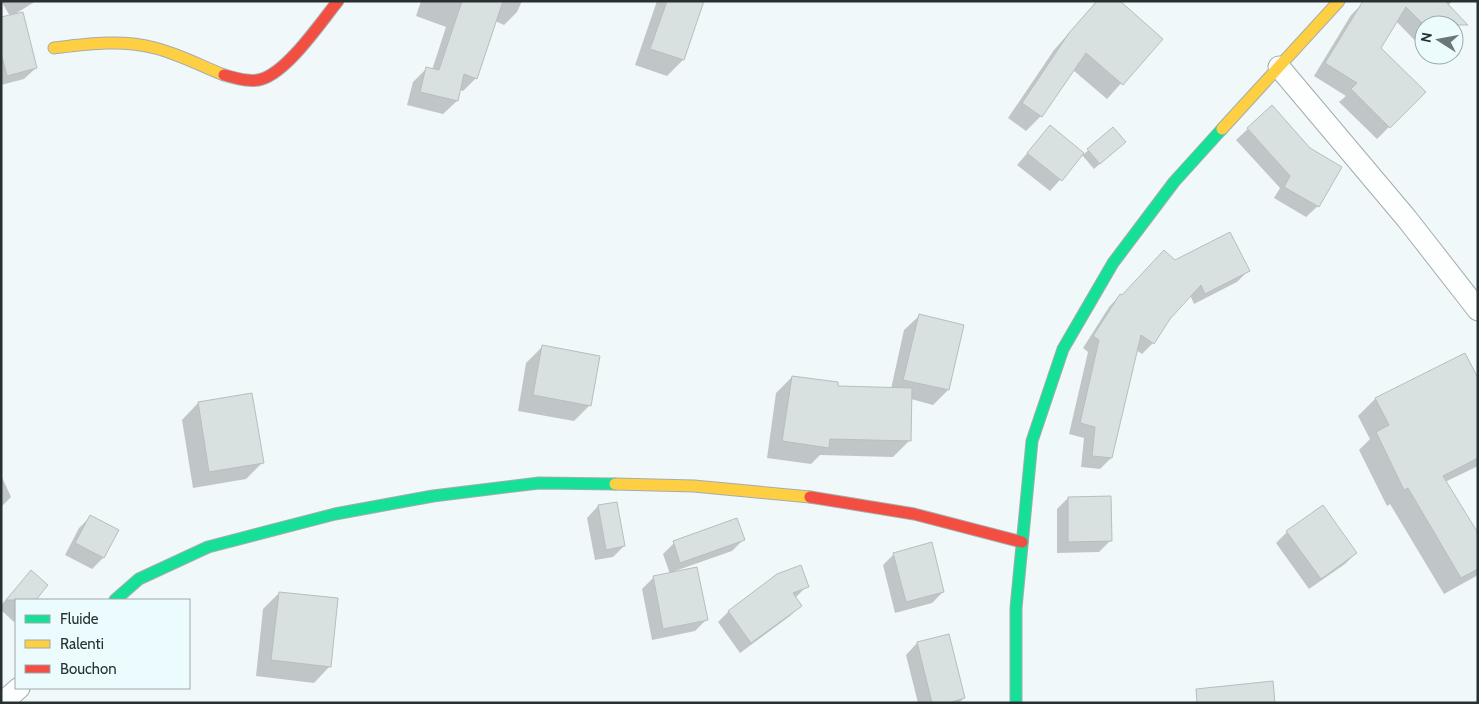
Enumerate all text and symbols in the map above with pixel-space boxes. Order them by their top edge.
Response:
north arrow [1414,15,1464,65]
text: N [1416,31,1436,44]
legend [15,599,190,689]
text: Fluide [60,610,99,628]
text: Ralenti [60,635,104,653]
text: Bouchon [60,660,117,678]

